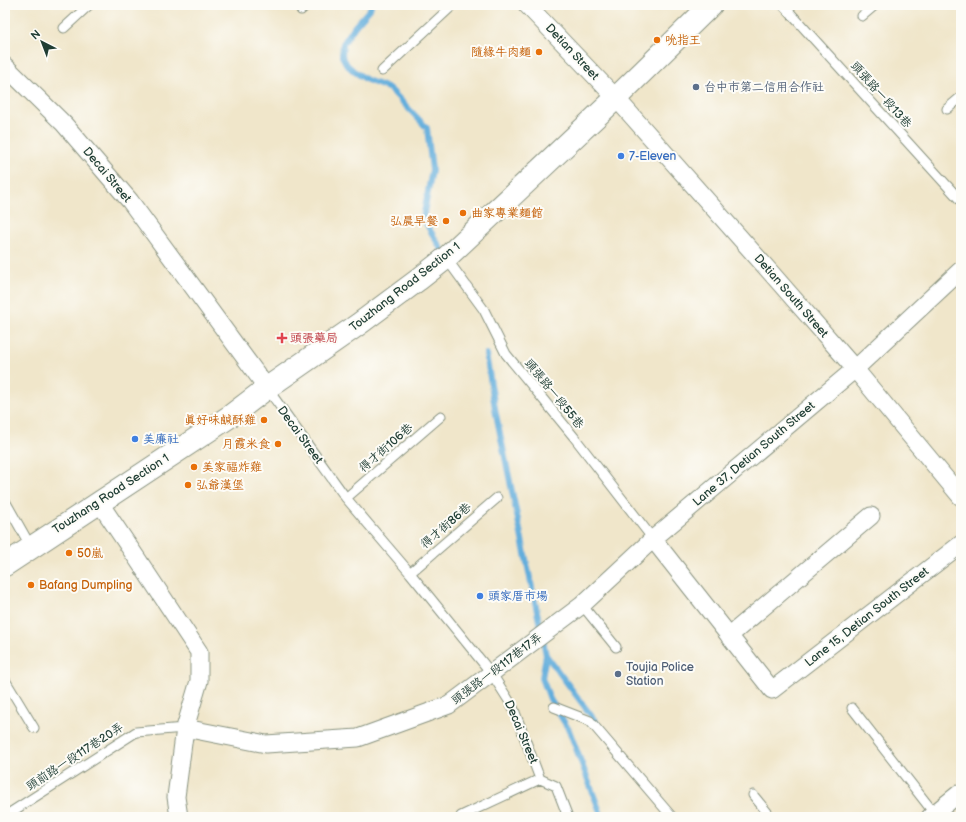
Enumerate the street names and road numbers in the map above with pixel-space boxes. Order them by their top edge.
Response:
street label: Detian Street [542,21,602,84]
street label: 頭張路一段13巷 [847,59,915,131]
street label: Decai Street [80,144,135,206]
street label: Touzhang Road Section 1 [347,239,463,335]
street label: Detian South Street [751,251,832,341]
street label: 頭張路一段55巷 [521,356,587,432]
street label: Lane 37, Detian South Street [690,398,818,510]
street label: Decai Street [274,403,326,467]
street label: 得才街106巷 [356,420,416,476]
street label: Touzhang Road Section 1 [50,451,172,537]
street label: 得才街86巷 [418,500,474,552]
street label: Lane 15, Detian South Street [802,564,932,670]
street label: 頭張路一段117巷17弄 [449,630,545,708]
street label: Decai Street [501,698,541,766]
street label: 頭前路一段117巷20弄 [23,720,127,794]

